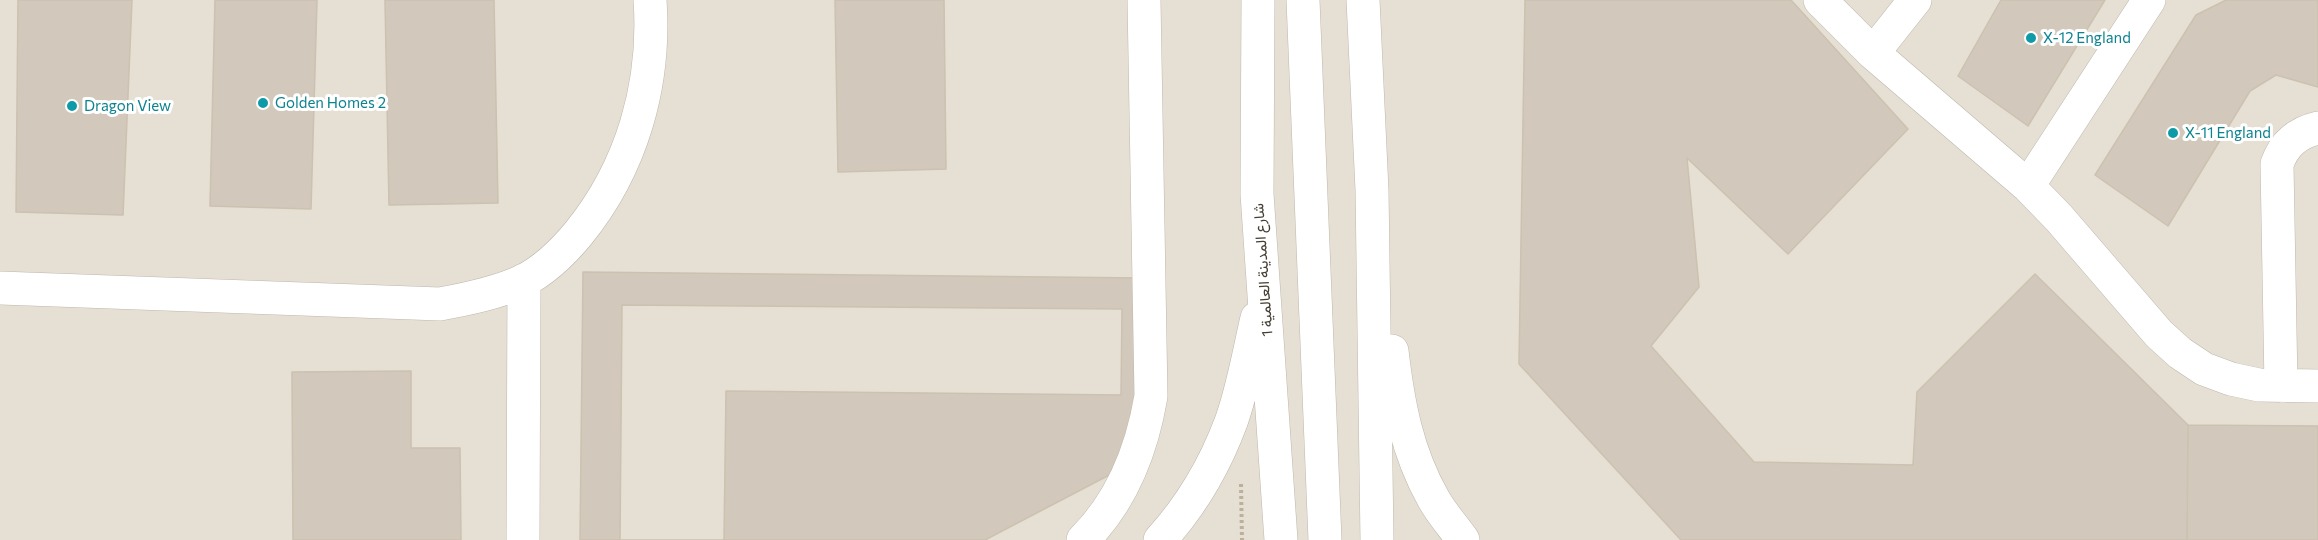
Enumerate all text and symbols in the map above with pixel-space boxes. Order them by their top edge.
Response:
place label: X-12 England [2043,29,2131,47]
marker: X-12 England [2024,31,2038,45]
place label: Golden Homes 2 [275,94,386,112]
marker: Golden Homes 2 [256,96,270,110]
place label: Dragon View [84,97,171,115]
marker: Dragon View [65,99,79,113]
place label: X-11 England [2185,124,2271,142]
marker: X-11 England [2166,126,2180,140]
street label: شارع المدينة العالمية 1 [1249,203,1277,337]

